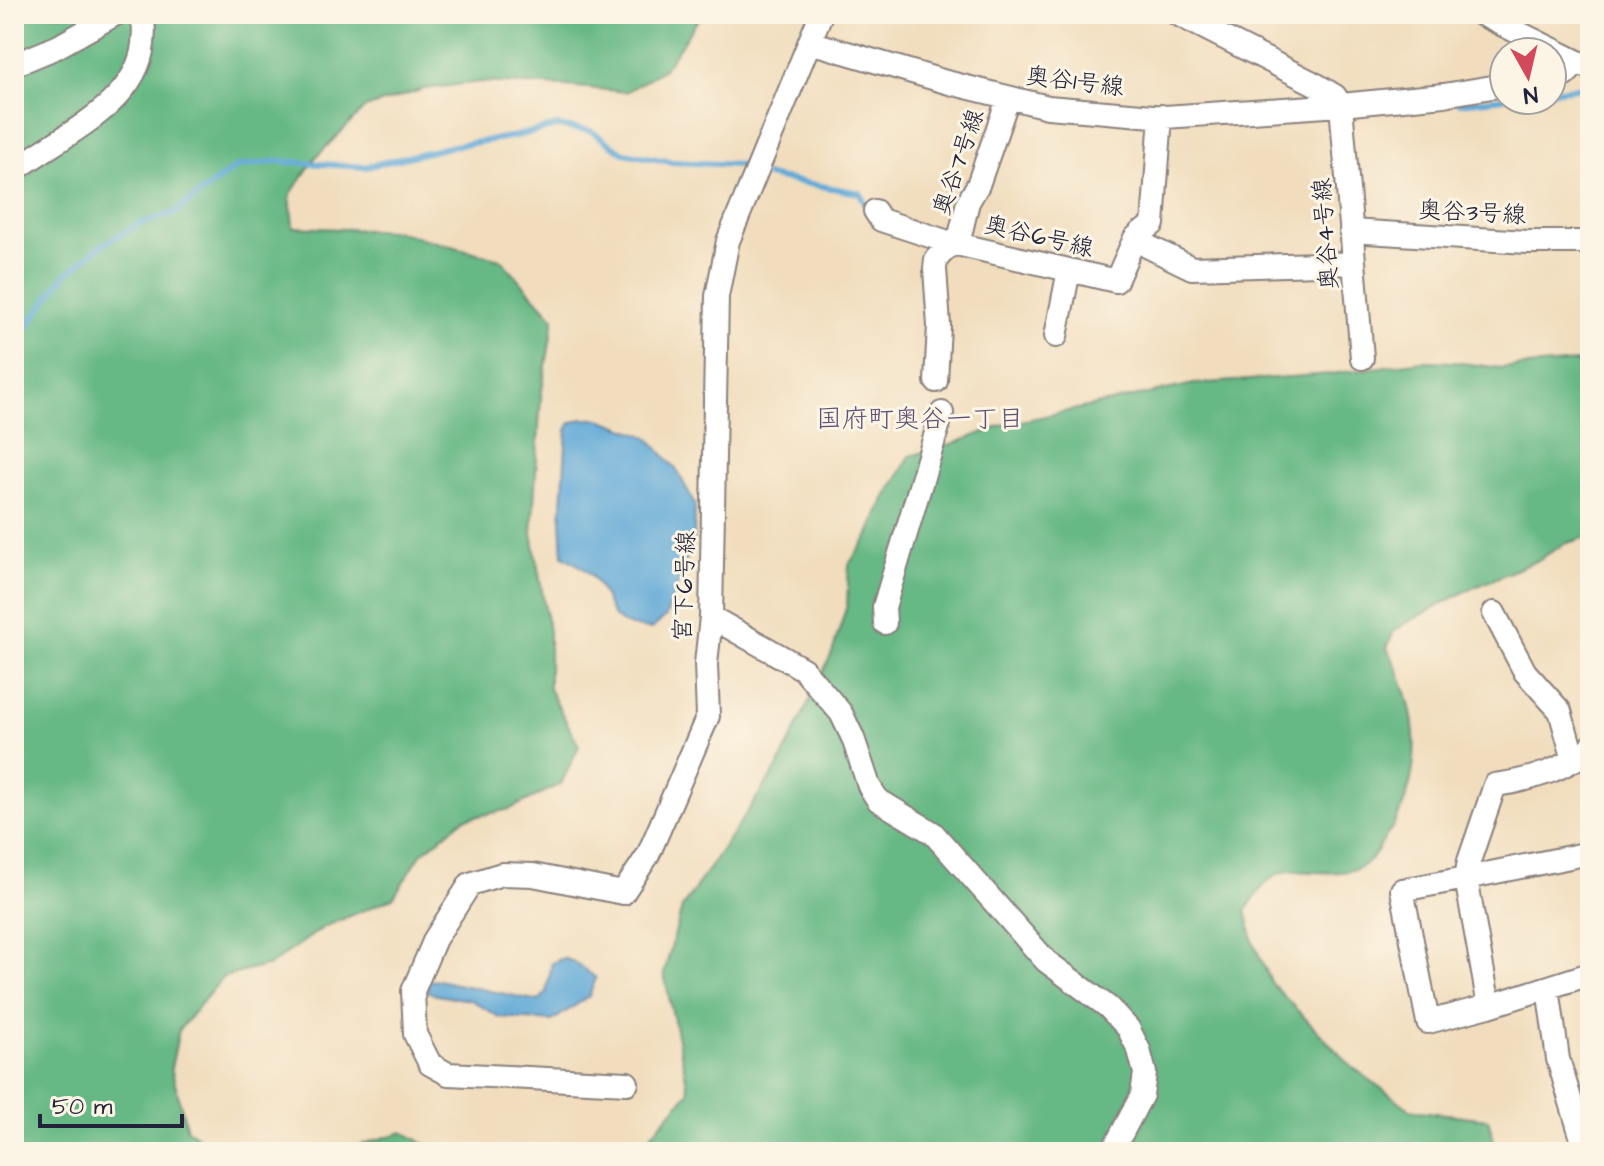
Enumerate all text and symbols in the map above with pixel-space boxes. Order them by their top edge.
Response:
north arrow [1488,36,1568,116]
street label: 奥谷1号線 [1024,59,1126,105]
text: N [1521,78,1540,111]
street label: 奥谷7号線 [925,104,993,220]
street label: 奥谷4号線 [1305,177,1347,291]
street label: 奥谷3号線 [1417,193,1527,233]
street label: 奥谷6号線 [981,208,1097,266]
district label: 国府町奥谷一丁目 [816,401,1024,437]
street label: 宮下6号線 [666,530,704,642]
scale bar [40,1078,182,1128]
text: 50 m [52,1090,113,1124]

